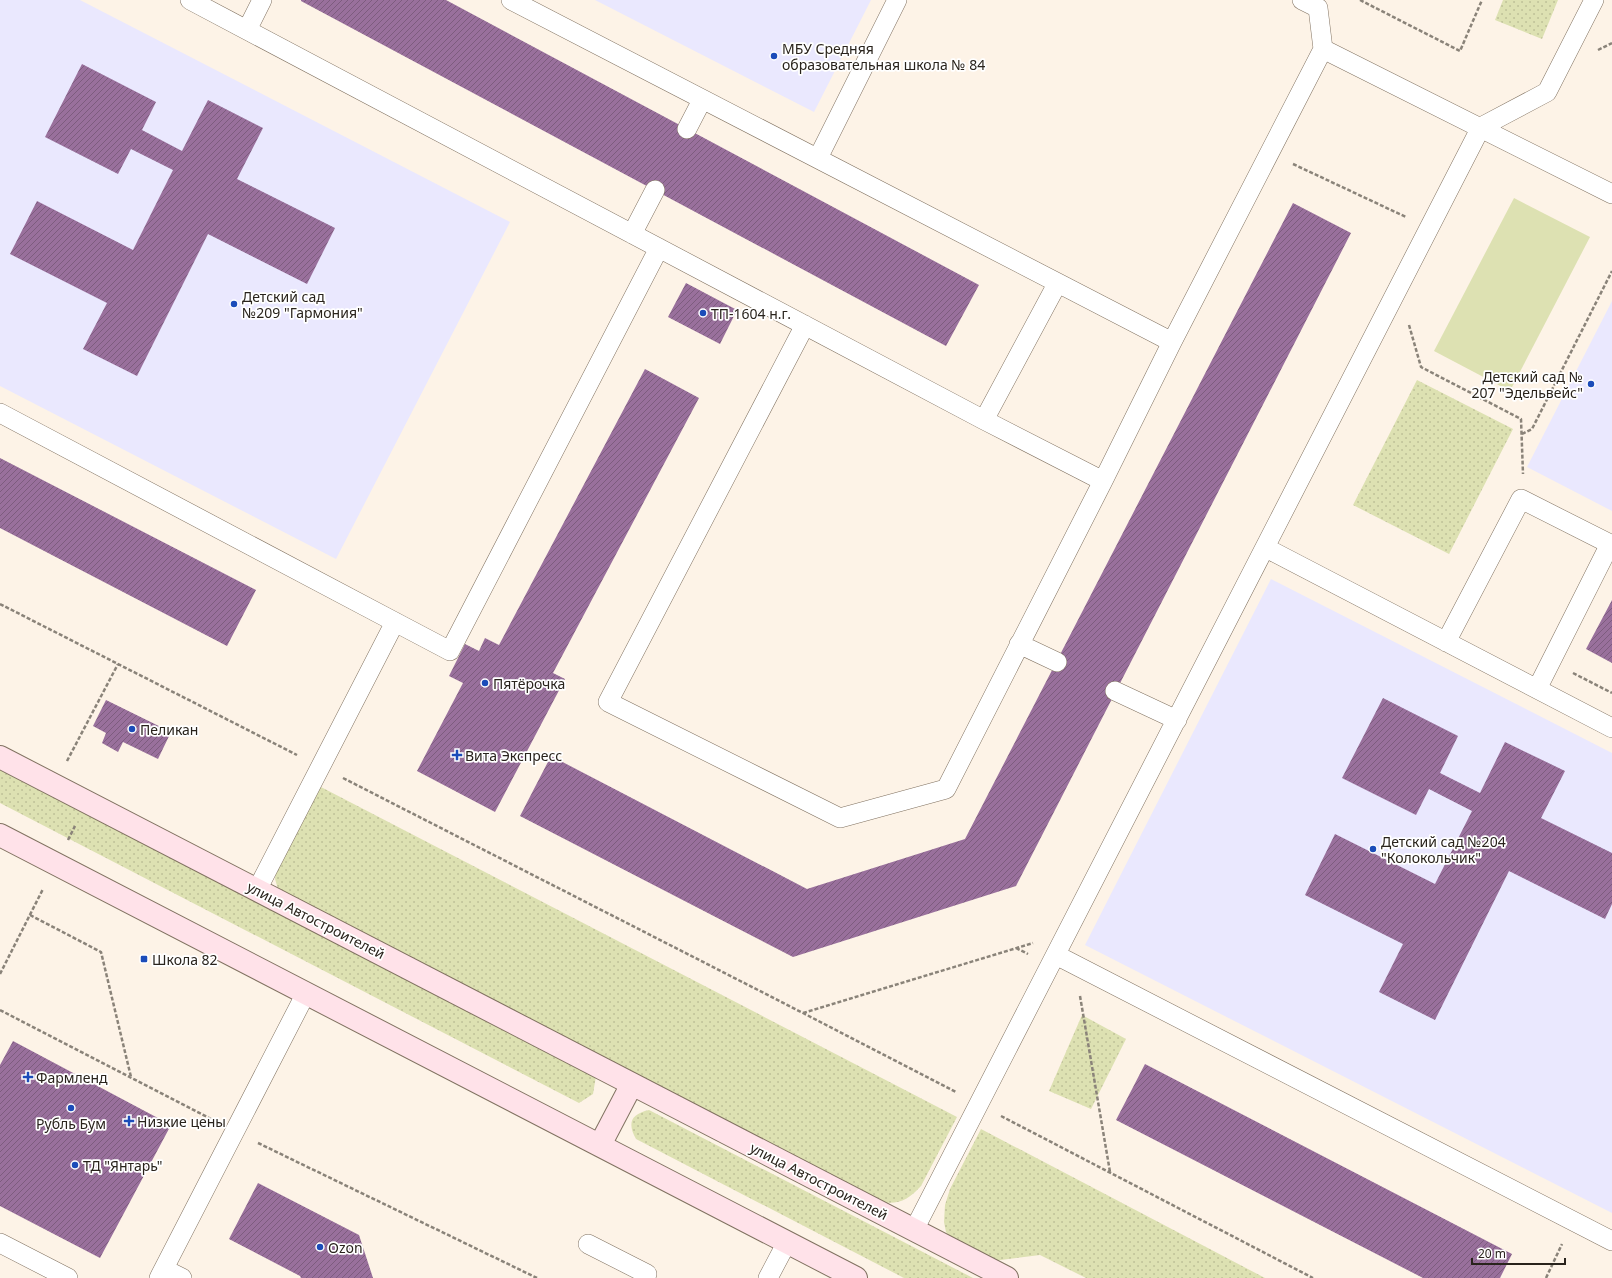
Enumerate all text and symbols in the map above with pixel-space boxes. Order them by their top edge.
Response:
place label: МБУ Средняя образовательная школа № 84 [782,39,985,74]
marker: МБУ Средняя образовательная школа № 84 [769,51,779,61]
place label: Детский сад №209 "Гармония" [242,287,363,322]
marker: Детский сад №209 "Гармония" [229,299,239,309]
place label: ТП-1604 н.г. [711,304,791,323]
marker: ТП-1604 н.г. [698,308,708,318]
place label: Детский сад № 207 "Эдельвейс" [1471,367,1583,402]
marker: Детский сад № 207 "Эдельвейс" [1586,379,1596,389]
place label: Пятёрочка [493,674,565,693]
marker: Пятёрочка [480,678,490,688]
place label: Пеликан [140,720,198,739]
marker: Пеликан [127,724,137,734]
place label: Вита Экспресс [465,746,562,765]
marker: Вита Экспресс [452,750,462,760]
place label: Детский сад №204 "Колокольчик" [1381,832,1506,867]
marker: Детский сад №204 "Колокольчик" [1368,844,1378,854]
street label: улица Автостроителей [244,877,388,963]
place label: Школа 82 [152,950,218,969]
marker: Школа 82 [139,954,149,964]
place label: Фармленд [36,1068,108,1087]
marker: Фармленд [23,1072,33,1082]
marker: Рубль Бум [66,1103,76,1113]
place label: Низкие цены [137,1112,226,1131]
place label: Рубль Бум [36,1114,106,1133]
marker: Низкие цены [124,1116,134,1126]
street label: улица Автостроителей [747,1138,891,1224]
place label: ТД "Янтарь" [83,1156,163,1175]
marker: ТД "Янтарь" [70,1160,80,1170]
place label: Ozon [328,1238,363,1257]
scale bar [1472,1240,1565,1266]
marker: Ozon [315,1242,325,1252]
text: 20 m [1478,1245,1506,1262]

